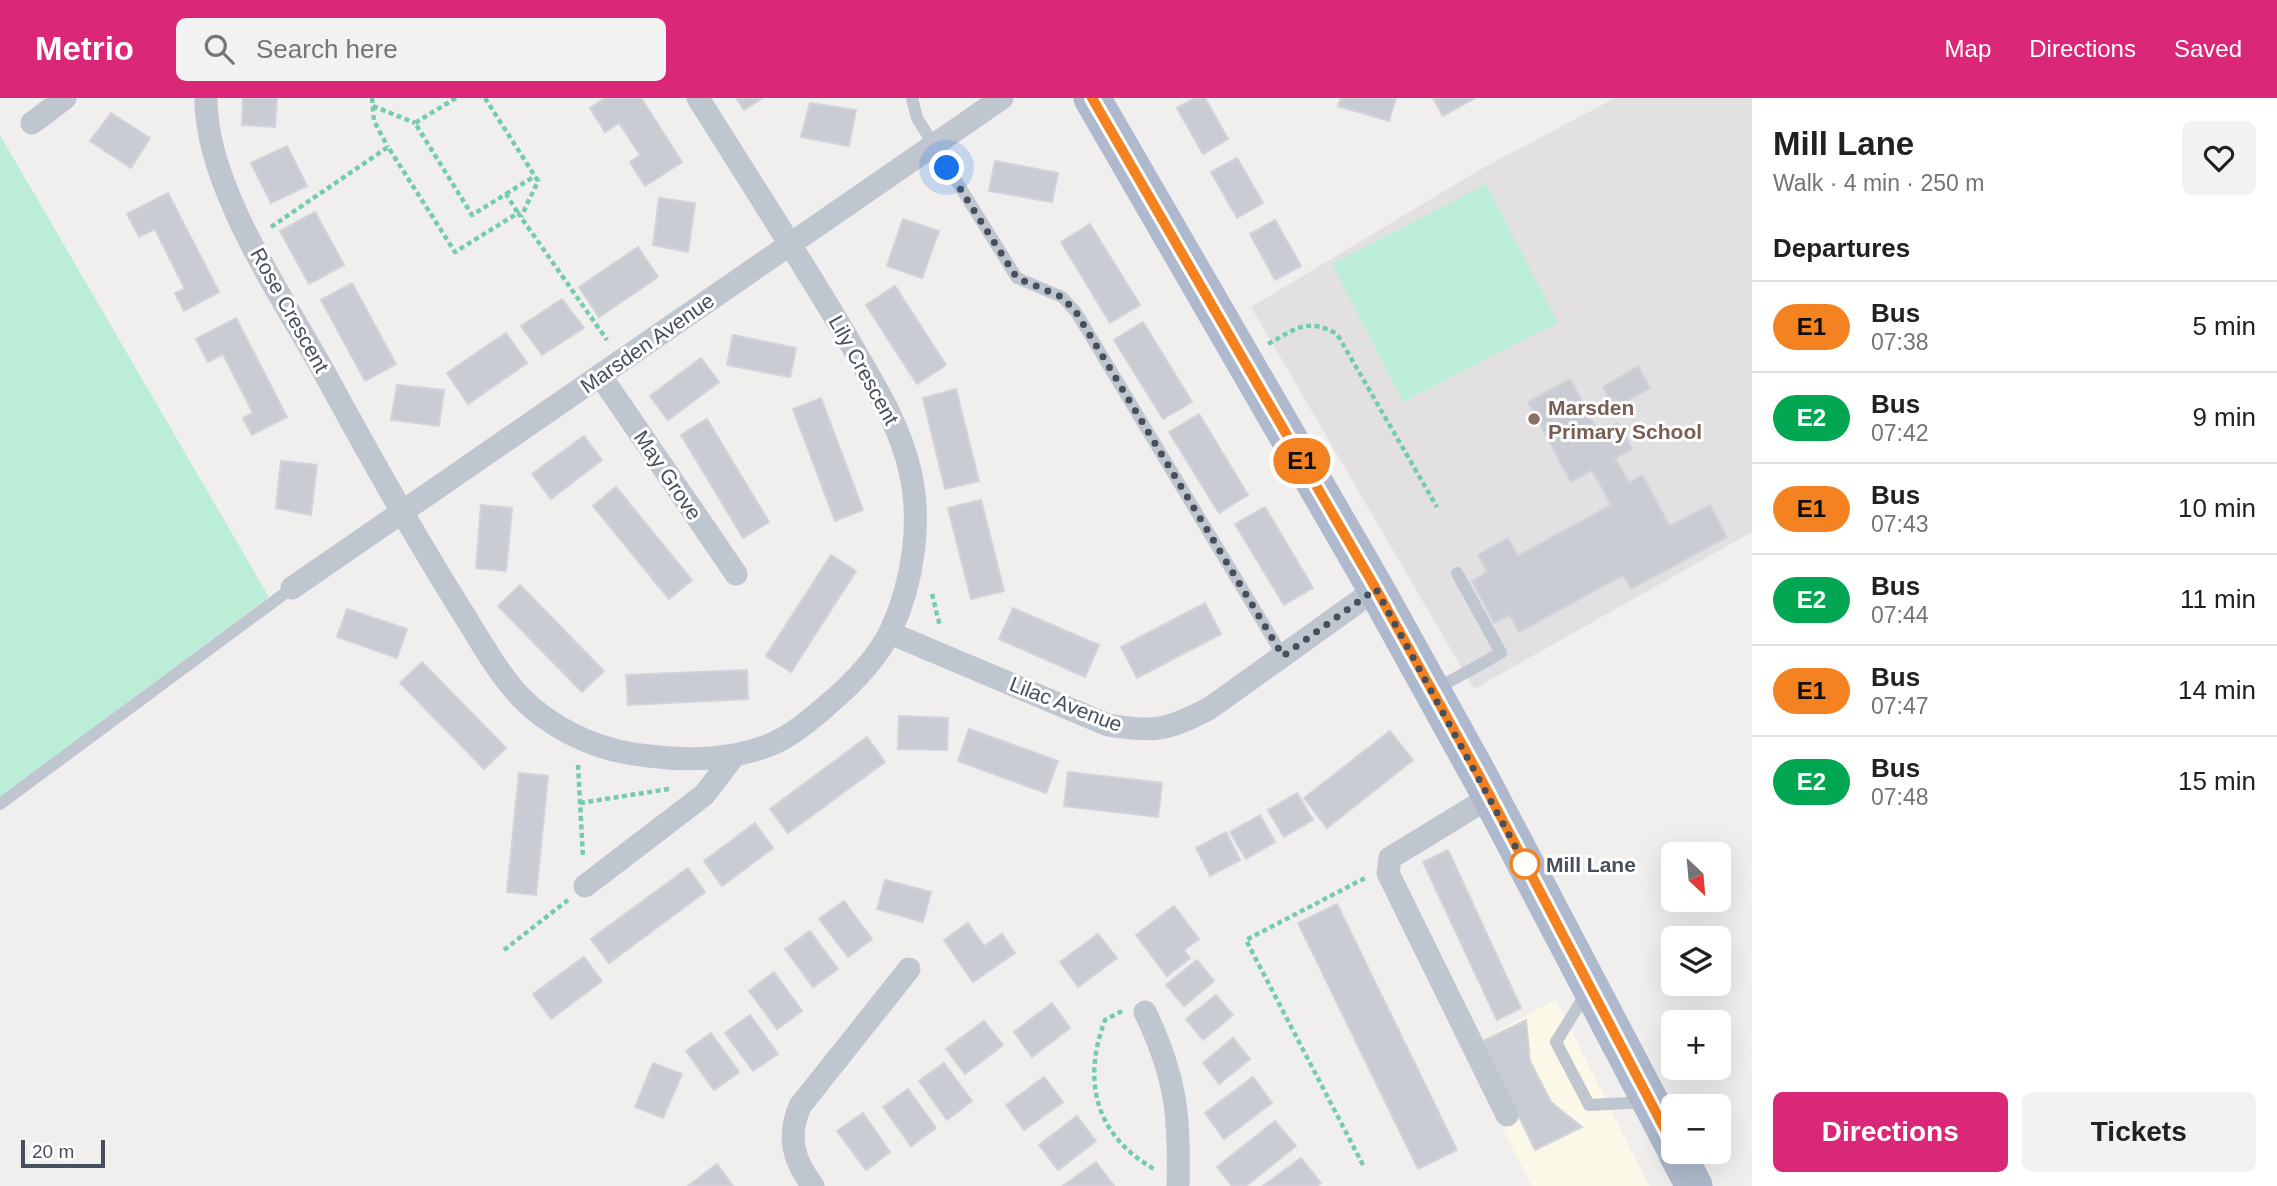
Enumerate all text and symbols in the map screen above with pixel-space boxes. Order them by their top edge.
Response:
search box [176,18,666,81]
text: Metrio [35,30,134,67]
icon: search [200,30,238,68]
text: Search here [256,34,398,64]
text: Map [1945,35,1991,62]
text: Directions [2029,35,2136,62]
text: Saved [2174,35,2242,62]
button: heart [2182,121,2256,195]
text: Mill Lane [1773,125,1914,162]
your location [929,150,964,185]
text: Walk · 4 min · 250 m [1773,170,1984,196]
text: Departures [1773,233,1910,263]
street label: Rose Crescent [246,244,334,376]
street label: Marsden Avenue [576,288,718,398]
text: Bus [1871,298,1920,328]
street label: Lily Crescent [825,311,904,429]
text: 5 min [2192,311,2256,341]
text: E1 [1797,313,1826,340]
text: 07:38 [1871,329,1929,355]
text: Bus [1871,389,1920,419]
place label: Marsden Primary School [1548,396,1702,443]
text: 9 min [2192,402,2256,432]
text: E2 [1797,404,1826,431]
marker: Marsden Primary School [1526,411,1542,427]
text: 07:42 [1871,420,1929,446]
street label: May Grove [630,426,706,524]
line badge: E1 [1270,438,1334,484]
text: E1 [1287,447,1317,474]
text: Bus [1871,480,1920,510]
text: 10 min [2178,493,2256,523]
text: E1 [1797,495,1826,522]
text: 07:43 [1871,511,1929,537]
text: Bus [1871,571,1920,601]
text: 11 min [2180,584,2256,614]
text: E2 [1797,586,1826,613]
text: 07:44 [1871,602,1929,628]
text: Bus [1871,662,1920,692]
street label: Lilac Avenue [1006,672,1126,736]
text: 14 min [2178,675,2256,705]
text: E1 [1797,677,1826,704]
text: 07:47 [1871,693,1929,719]
text: Bus [1871,753,1920,783]
text: 15 min [2178,766,2256,796]
text: E2 [1797,768,1826,795]
text: 07:48 [1871,784,1929,810]
north arrow [1661,842,1731,912]
map controls [1661,842,1731,1164]
marker: Mill Lane [1510,849,1540,879]
place label: Mill Lane [1546,853,1636,876]
button: layers [1661,926,1731,996]
button: + [1661,1010,1731,1080]
button: Directions [1773,1092,2008,1172]
button: Tickets [2022,1092,2256,1172]
button: − [1661,1094,1731,1164]
scale bar [21,1137,105,1169]
text: 20 m [32,1141,74,1162]

